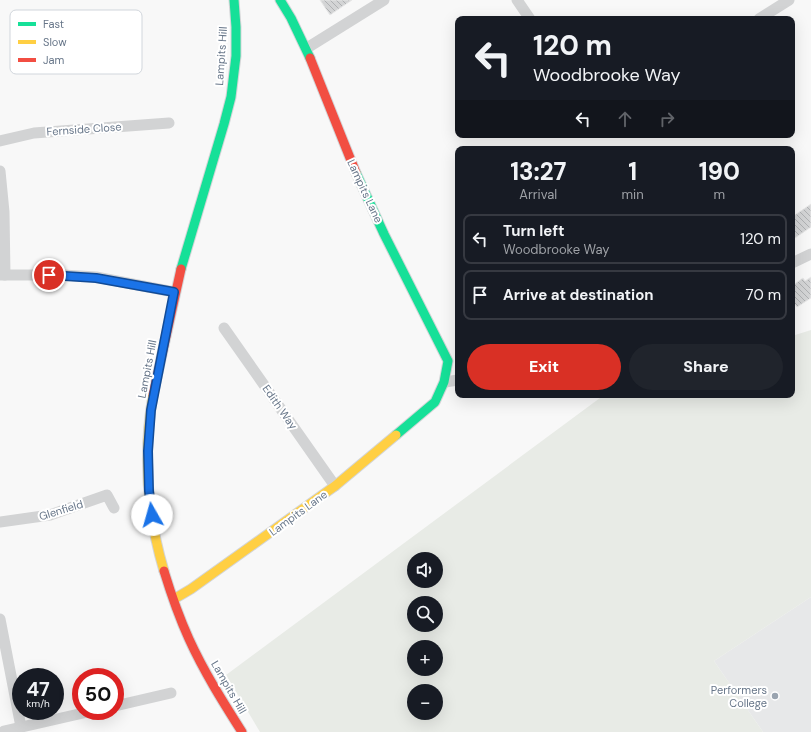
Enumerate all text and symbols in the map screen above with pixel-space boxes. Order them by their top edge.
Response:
legend [10,10,142,74]
text: Fast [43,17,64,31]
street label: Lampits Hill [212,26,230,86]
text: 120 m [533,27,612,64]
icon: left [467,32,519,84]
text: Slow [43,35,67,49]
text: Jam [43,53,64,67]
text: Woodbrooke Way [533,63,681,87]
icon: left [572,108,594,130]
icon: ahead [614,108,636,130]
icon: right [656,108,678,130]
street label: Fernside Close [46,119,122,139]
text: 13:27 [510,156,566,187]
text: 1 [628,156,637,187]
text: 190 [699,156,740,187]
street label: Lampits Lane [344,157,386,225]
text: Arrival [519,186,557,203]
text: min [622,186,644,203]
text: m [714,186,725,203]
text: Turn left [503,221,564,241]
icon: left [469,228,491,250]
text: 120 m [740,229,781,249]
text: Woodbrooke Way [503,241,610,258]
pin [32,258,66,292]
icon: arrive [38,264,60,286]
icon: arrive [469,284,491,306]
text: Arrive at destination [503,285,654,305]
text: 70 m [746,285,781,305]
street label: Lampits Hill [135,339,159,399]
button: Exit [467,344,621,390]
button: Share [629,344,783,390]
street label: Edith Way [260,382,300,432]
street label: Lampits Lane [266,487,330,539]
position arrow [131,494,173,536]
street label: Glenfield [37,497,85,523]
map controls [407,552,443,720]
button: sound [407,552,443,588]
button: search [407,596,443,632]
button: + [407,640,443,676]
street label: Lampits Hill [208,658,250,716]
speed limit sign: 50 [72,668,124,720]
text: 47 [26,676,50,702]
place label: Performers College [711,683,767,710]
button: − [407,684,443,720]
marker: Performers College [770,691,780,701]
text: km/h [26,697,50,710]

